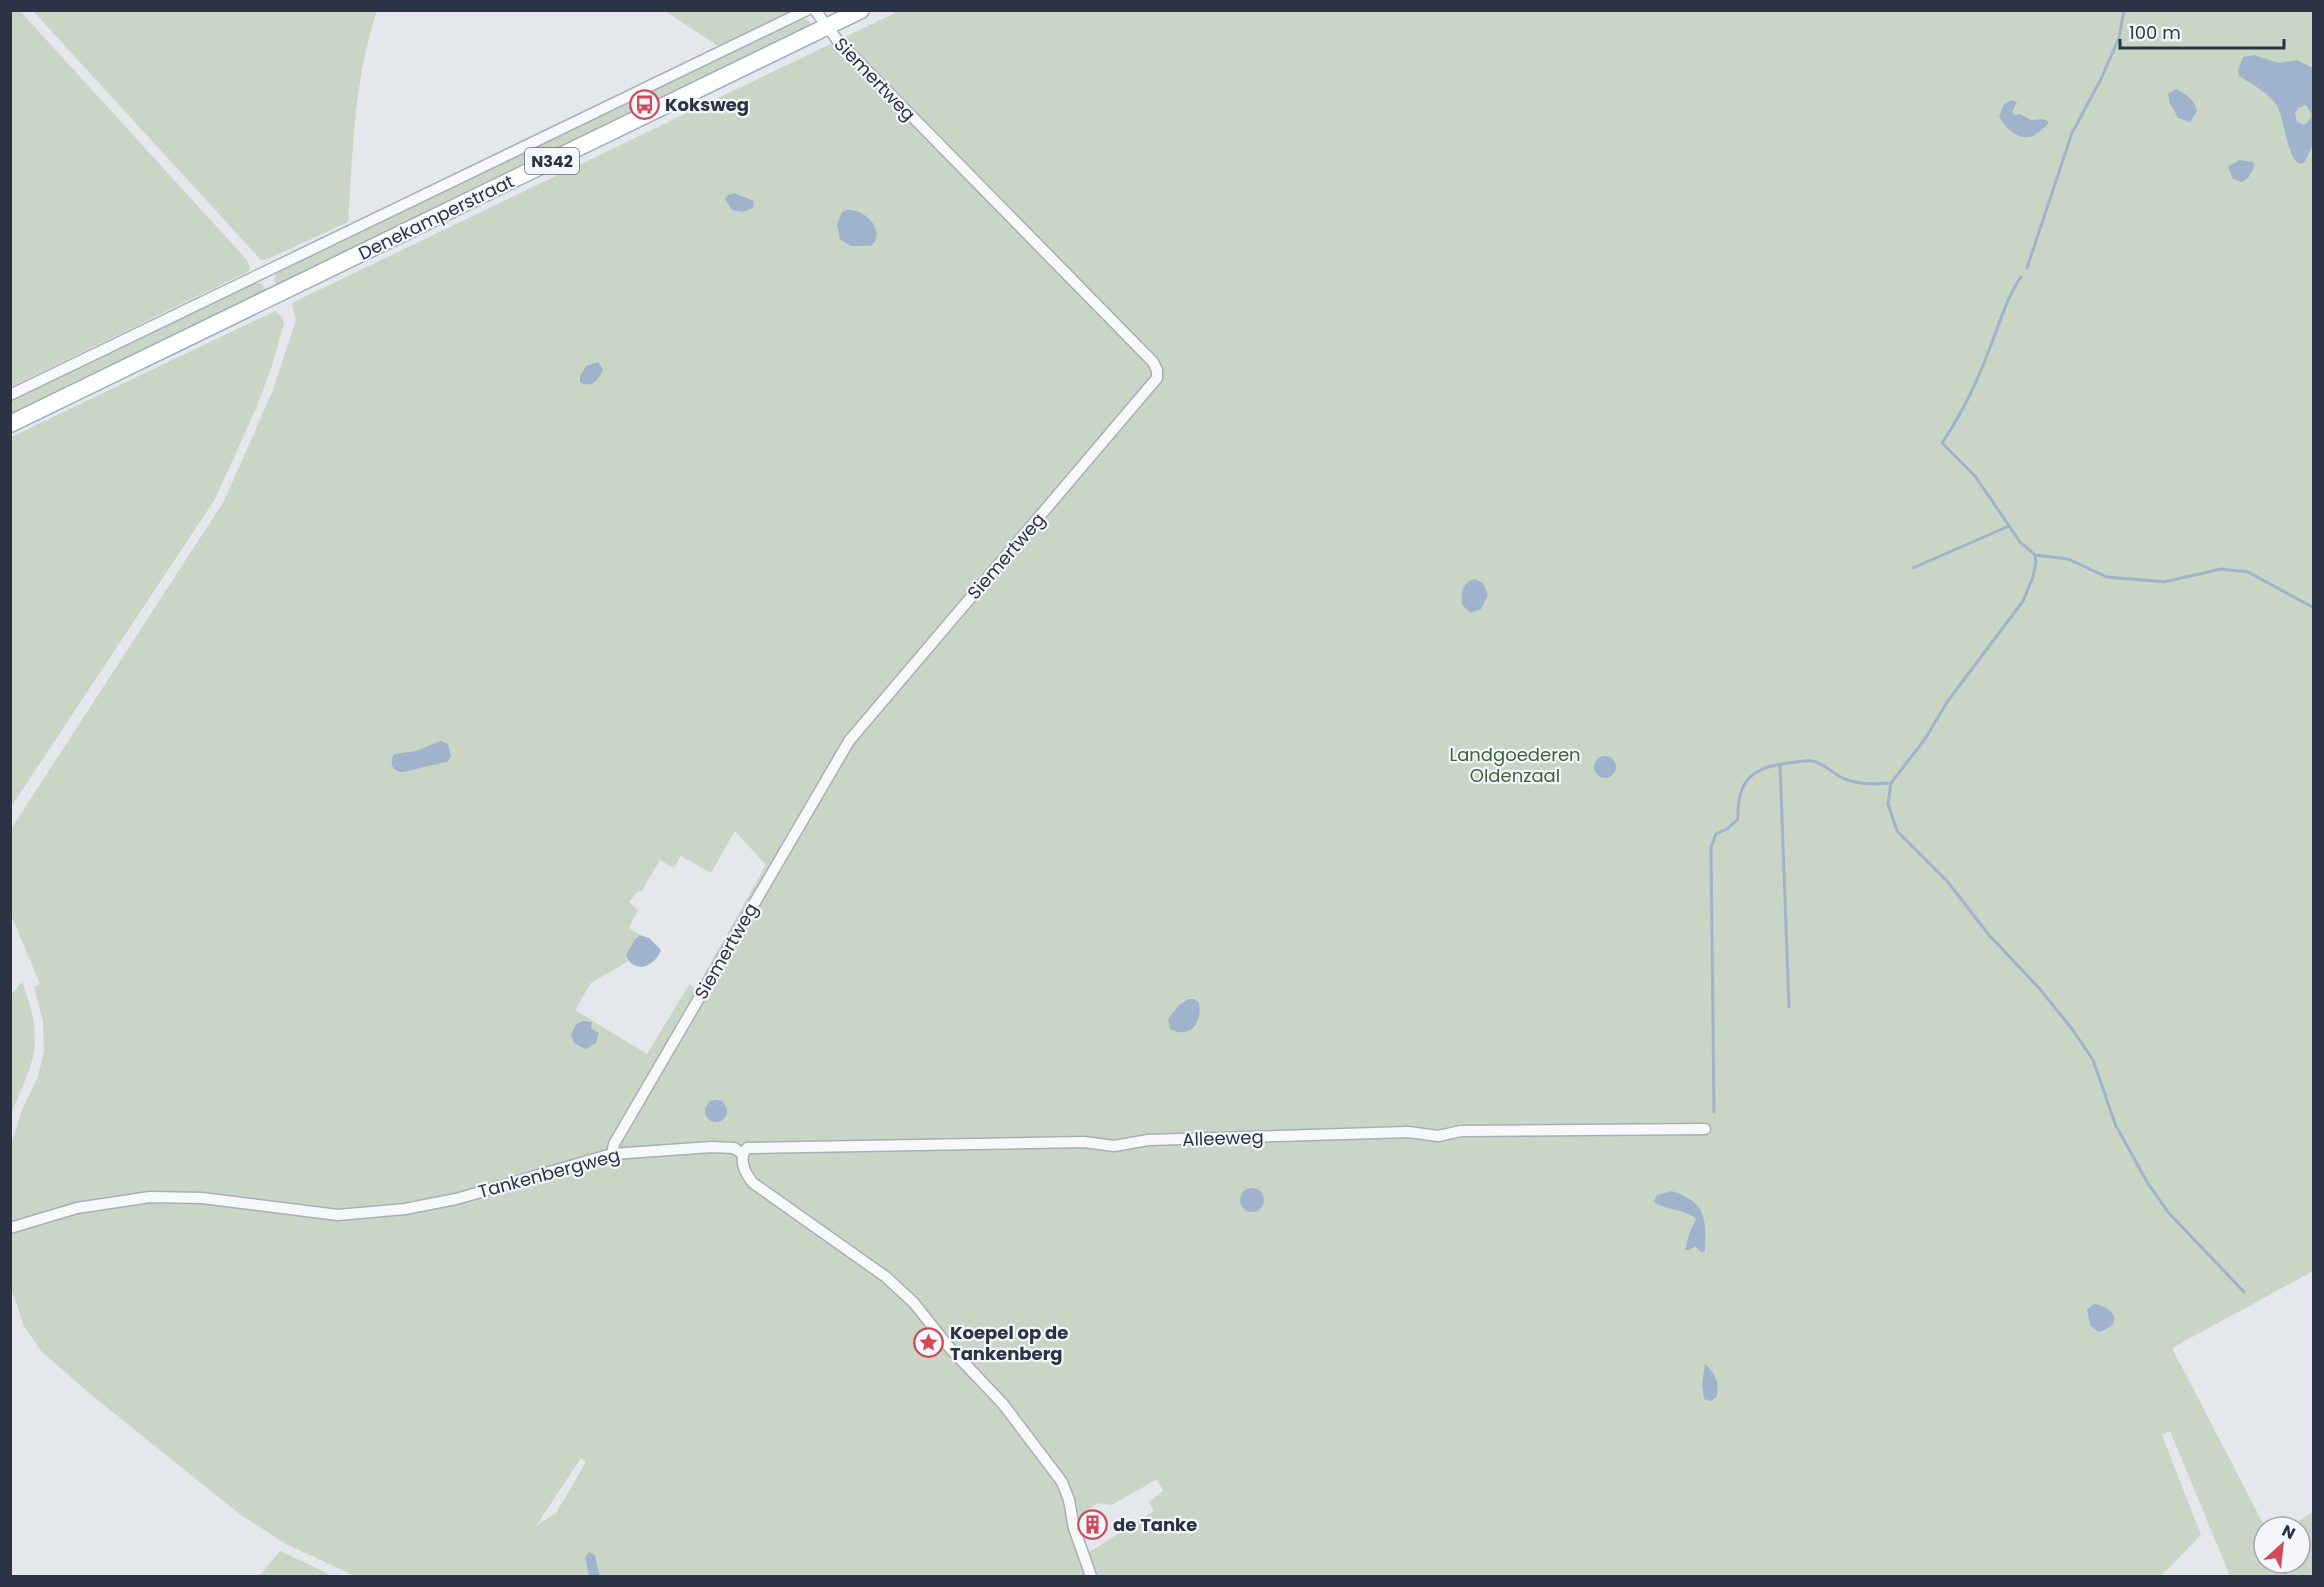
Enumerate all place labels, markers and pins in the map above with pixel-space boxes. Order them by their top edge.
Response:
bus stop icon: Koksweg [628,88,660,120]
place label: Koksweg [665,92,749,117]
place label: Koepel op de Tankenberg [950,1320,1068,1366]
place icon: Koepel op de Tankenberg [913,1326,945,1358]
building icon: de Tanke [1076,1508,1108,1540]
place label: de Tanke [1113,1512,1197,1537]

